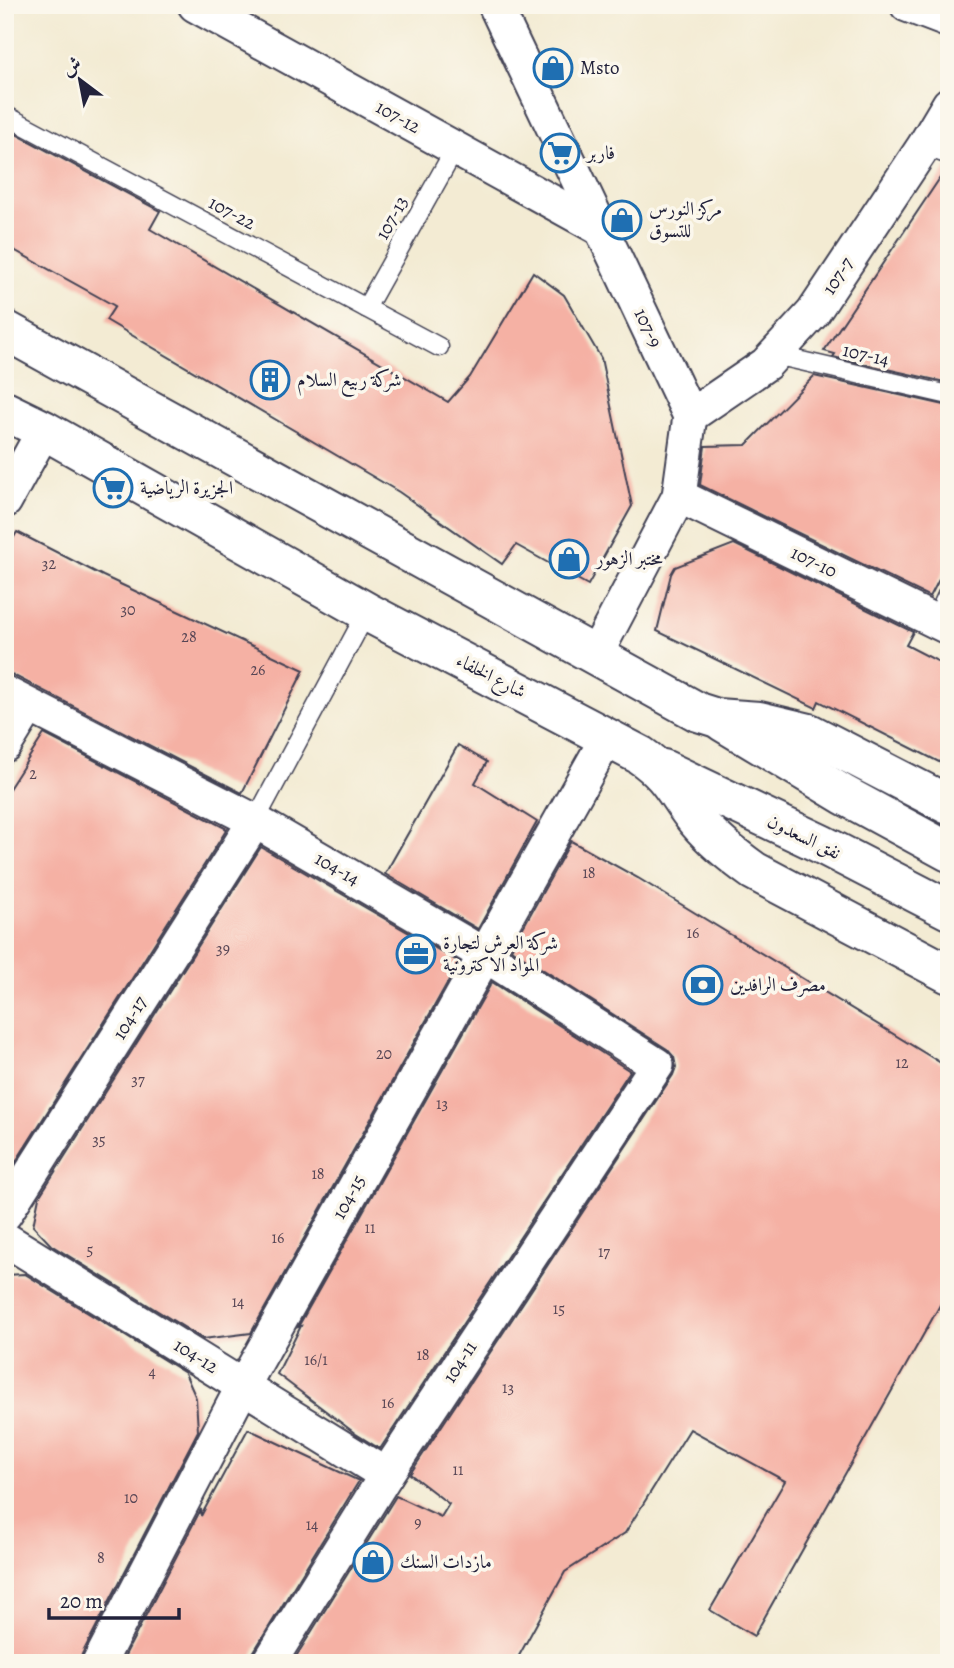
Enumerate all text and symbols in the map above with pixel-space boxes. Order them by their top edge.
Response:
north arrow [46,46,116,116]
shop icon: Msto [532,47,574,89]
text: ش [57,50,86,82]
place label: Msto [580,55,619,81]
street label: 107-12 [371,94,425,140]
supermarket icon: فاربر [539,132,581,174]
place label: فاربر [585,140,615,166]
street label: 107-22 [204,190,260,236]
street label: 107-13 [369,191,415,245]
place label: مركز النورس للتسوق [649,196,722,244]
shop icon: مركز النورس للتسوق [601,199,643,241]
street label: 107-7 [816,252,860,300]
street label: 107-9 [628,304,668,352]
street label: 107-14 [840,337,892,373]
building icon: شركة ربيع السلام [249,359,291,401]
place label: شركة ربيع السلام [297,367,402,397]
supermarket icon: الجزيرة الرياضية [92,467,134,509]
place label: الجزيرة الرياضية [140,475,233,501]
shop icon: مختبر الزهور [548,538,590,580]
street label: 107-10 [787,540,841,584]
place label: مختبر الزهور [594,546,663,572]
house number: 32 [42,553,57,575]
house number: 30 [120,599,136,621]
house number: 28 [181,626,197,648]
street label: شارع الخلفاء [451,647,530,706]
house number: 26 [251,659,266,681]
house number: 2 [29,763,37,785]
street label: نفق السعدون [763,808,845,866]
street label: 104-14 [310,846,364,892]
house number: 18 [582,862,596,884]
house number: 16 [687,922,699,944]
place label: شركة العرش لتجارة المواد الاكترونية [443,930,558,978]
office icon: شركة العرش لتجارة المواد الاكترونية [395,933,437,975]
house number: 39 [216,938,230,960]
bank icon: مصرف الرافدين [682,964,724,1006]
place label: مصرف الرافدين [730,972,826,998]
street label: 104-17 [107,991,153,1045]
house number: 20 [376,1043,392,1065]
house number: 12 [895,1052,909,1074]
house number: 37 [131,1069,145,1091]
house number: 13 [436,1093,448,1115]
house number: 35 [92,1129,106,1151]
house number: 18 [311,1163,325,1185]
street label: 104-15 [326,1170,372,1224]
house number: 11 [365,1217,376,1239]
house number: 16 [272,1227,284,1249]
house number: 5 [87,1239,94,1261]
house number: 17 [598,1241,610,1263]
house number: 14 [232,1291,244,1313]
house number: 15 [553,1298,565,1320]
street label: 104-12 [169,1332,223,1380]
street label: 104-11 [437,1335,484,1388]
house number: 18 [416,1344,430,1366]
house number: 16/1 [304,1349,328,1371]
house number: 4 [148,1361,156,1383]
house number: 13 [502,1377,514,1399]
house number: 16 [382,1392,394,1414]
house number: 11 [453,1459,464,1481]
house number: 10 [124,1487,138,1509]
house number: 9 [414,1512,422,1534]
house number: 14 [306,1514,318,1536]
shop icon: مازدات السنك [352,1541,394,1583]
house number: 8 [97,1547,105,1569]
place label: مازدات السنك [400,1549,492,1575]
scale bar [49,1577,178,1621]
text: 20 m [60,1587,103,1615]

